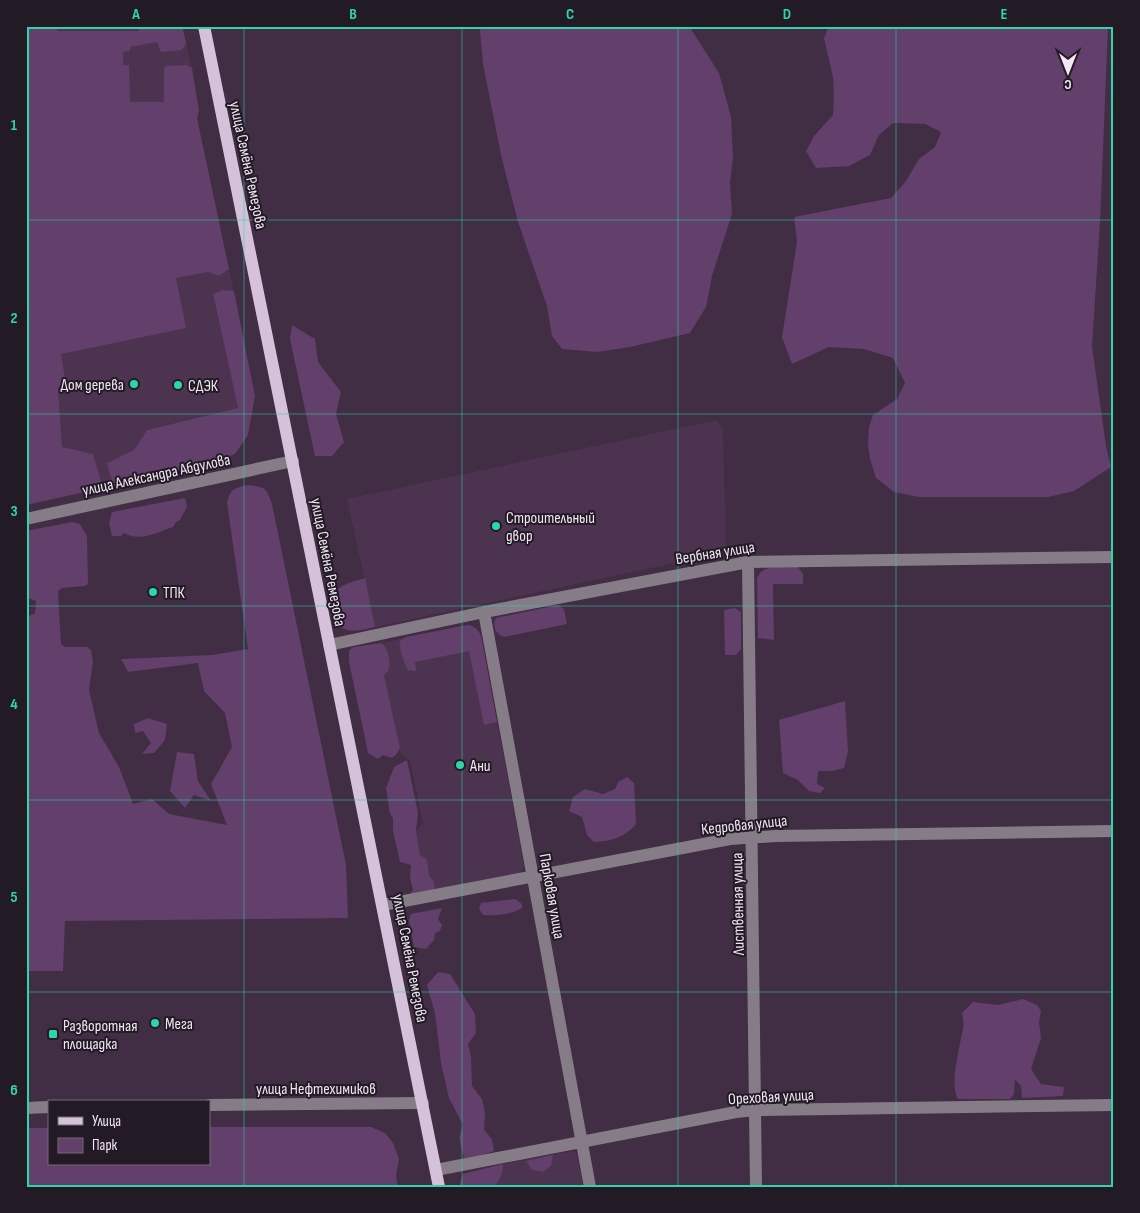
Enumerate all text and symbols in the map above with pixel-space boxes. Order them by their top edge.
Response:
text: A [131,5,140,24]
text: B [349,5,357,24]
text: C [566,5,574,24]
text: D [783,5,791,24]
text: E [1001,5,1008,24]
north arrow [1042,48,1092,98]
text: С [1064,76,1072,93]
street label: улица Семёна Ремезова [225,100,270,231]
text: 1 [11,116,18,135]
text: 2 [10,309,18,328]
place label: Дом дерева [60,376,124,395]
place label: СДЭК [188,377,219,396]
marker: Дом дерева [128,378,140,390]
marker: СДЭК [172,379,184,391]
street label: улица Александра Абдулова [81,450,232,500]
street label: улица Семёна Ремезова [306,497,349,628]
text: 3 [10,502,18,521]
place label: Строительный двор [506,509,595,546]
marker: Строительный двор [490,520,502,532]
street label: Вербная улица [674,538,756,569]
place label: ТПК [163,584,186,603]
marker: ТПК [147,586,159,598]
text: 4 [10,695,18,714]
place label: Ани [469,757,491,776]
marker: Ани [454,759,466,771]
street label: Кедровая улица [700,812,788,839]
street label: Парковая улица [535,852,568,940]
street label: Лиственная улица [728,852,749,956]
text: 5 [10,888,18,907]
street label: улица Семёна Ремезова [388,893,431,1024]
place label: Мега [165,1015,193,1034]
place label: Разворотная площадка [63,1017,137,1054]
marker: Мега [149,1017,161,1029]
marker: Разворотная площадка [47,1028,59,1040]
street label: улица Нефтехимиков [256,1080,376,1099]
text: 6 [10,1081,18,1100]
street label: Ореховая улица [728,1086,815,1109]
legend [48,1100,210,1166]
text: Улица [92,1112,121,1131]
text: Парк [92,1136,118,1155]

